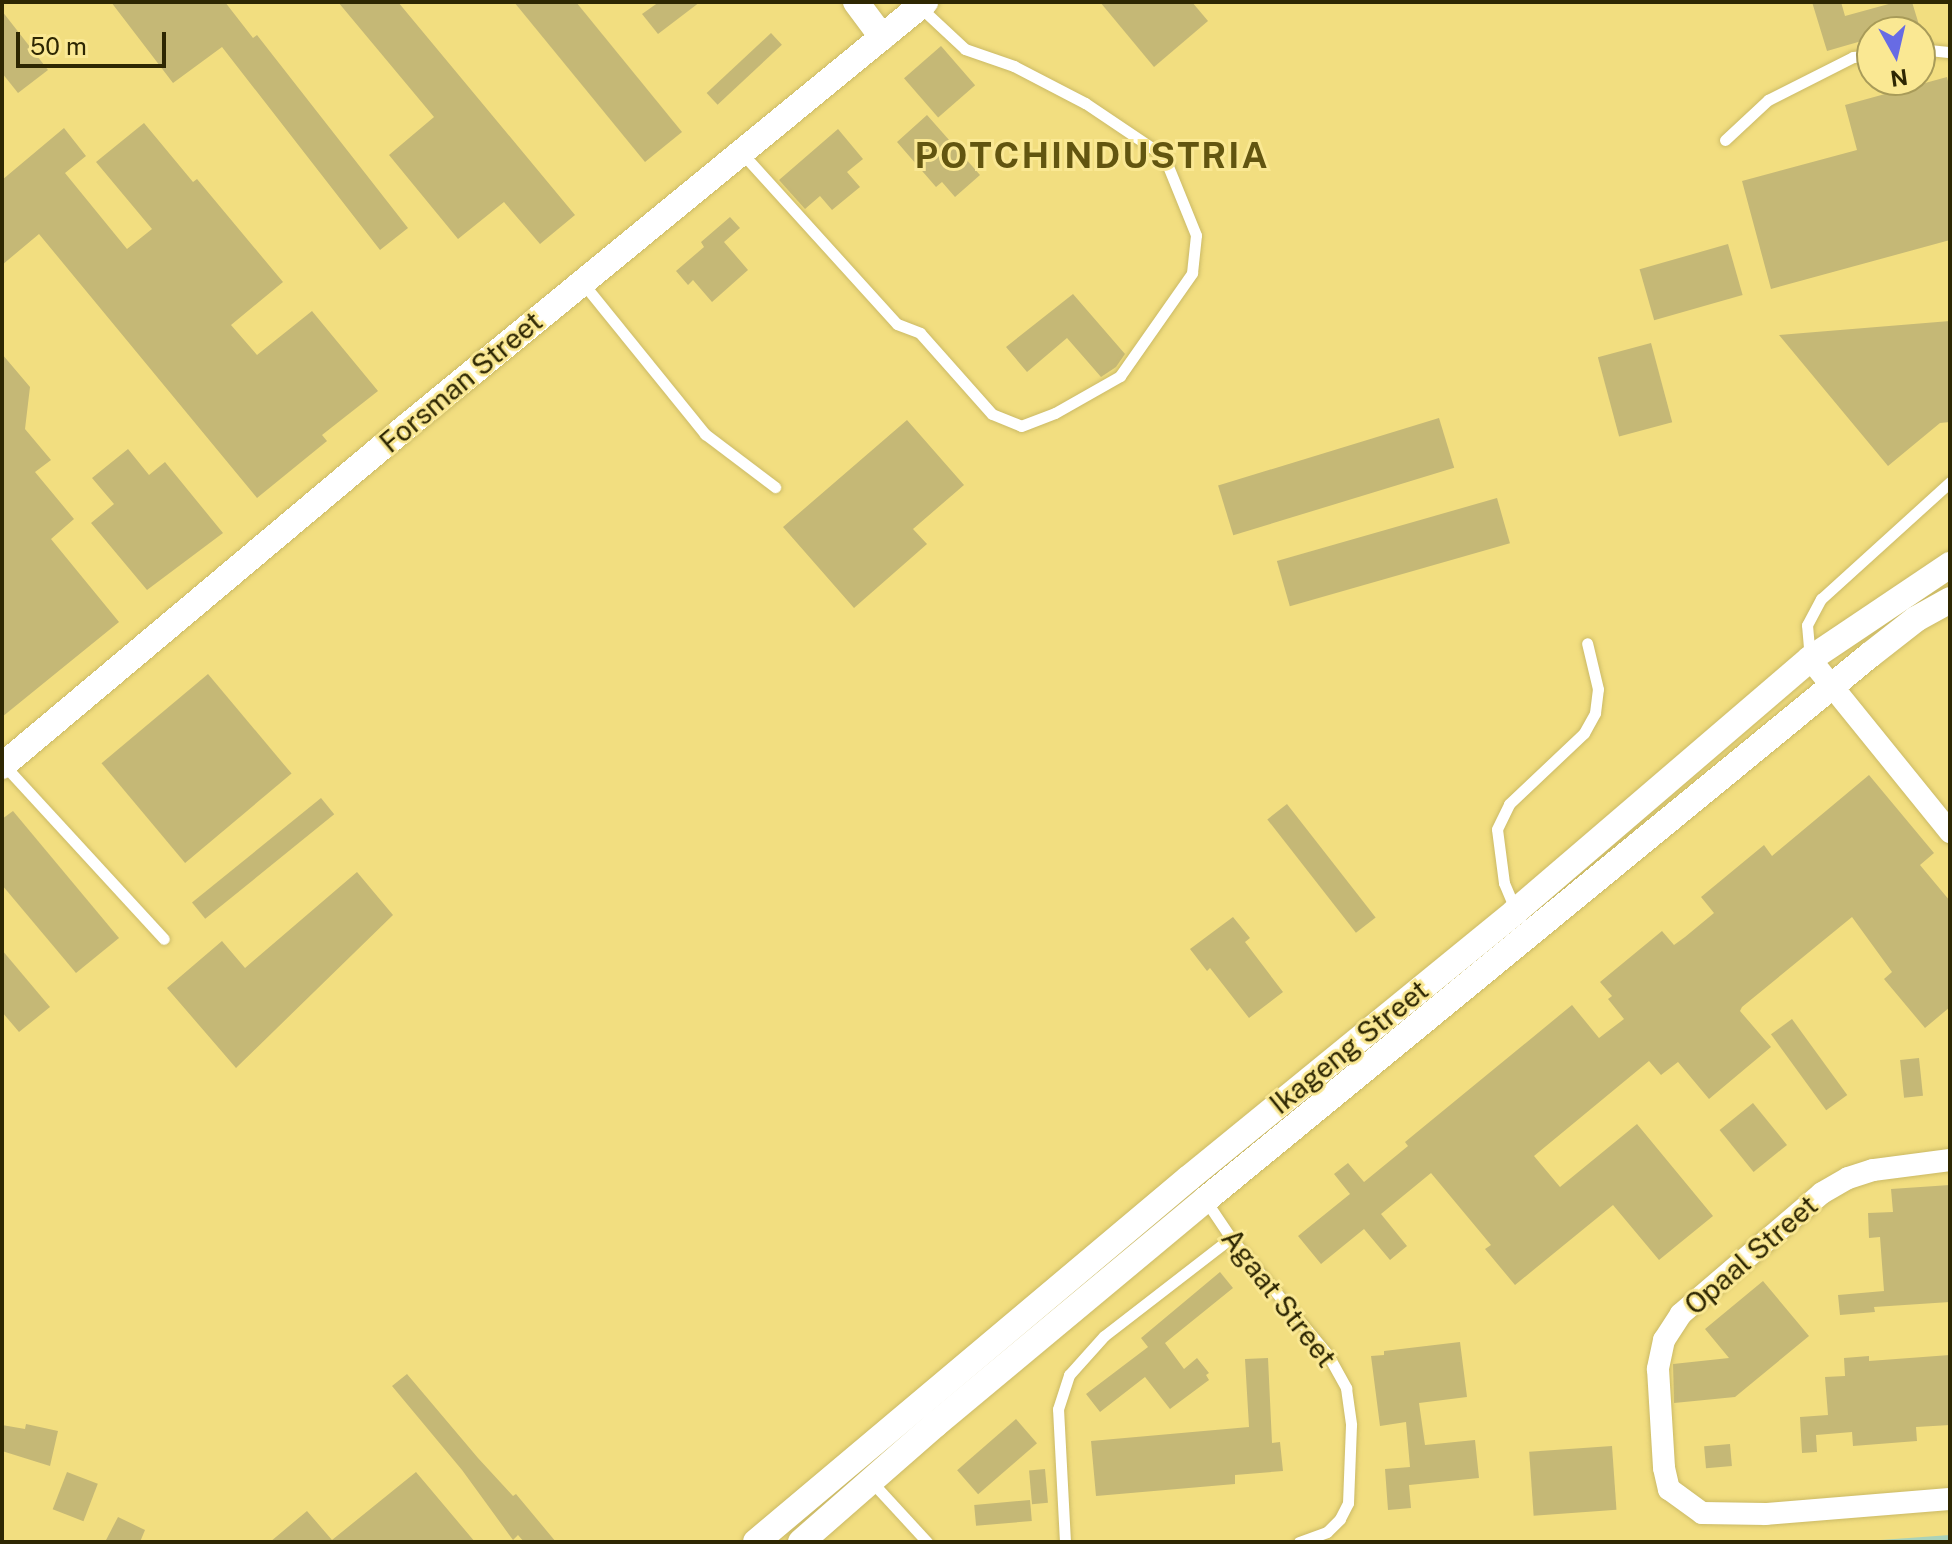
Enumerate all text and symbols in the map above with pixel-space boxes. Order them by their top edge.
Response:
scale bar [20,16,170,66]
north arrow [1856,16,1936,96]
text: 50 m [30,32,87,60]
text: N [1889,64,1909,92]
district label: POTCHINDUSTRIA [914,134,1270,178]
street label: Forsman Street [373,304,549,460]
street label: Ikageng Street [1263,973,1435,1121]
street label: Opaal Street [1678,1188,1824,1322]
street label: Agaat Street [1215,1222,1343,1374]

